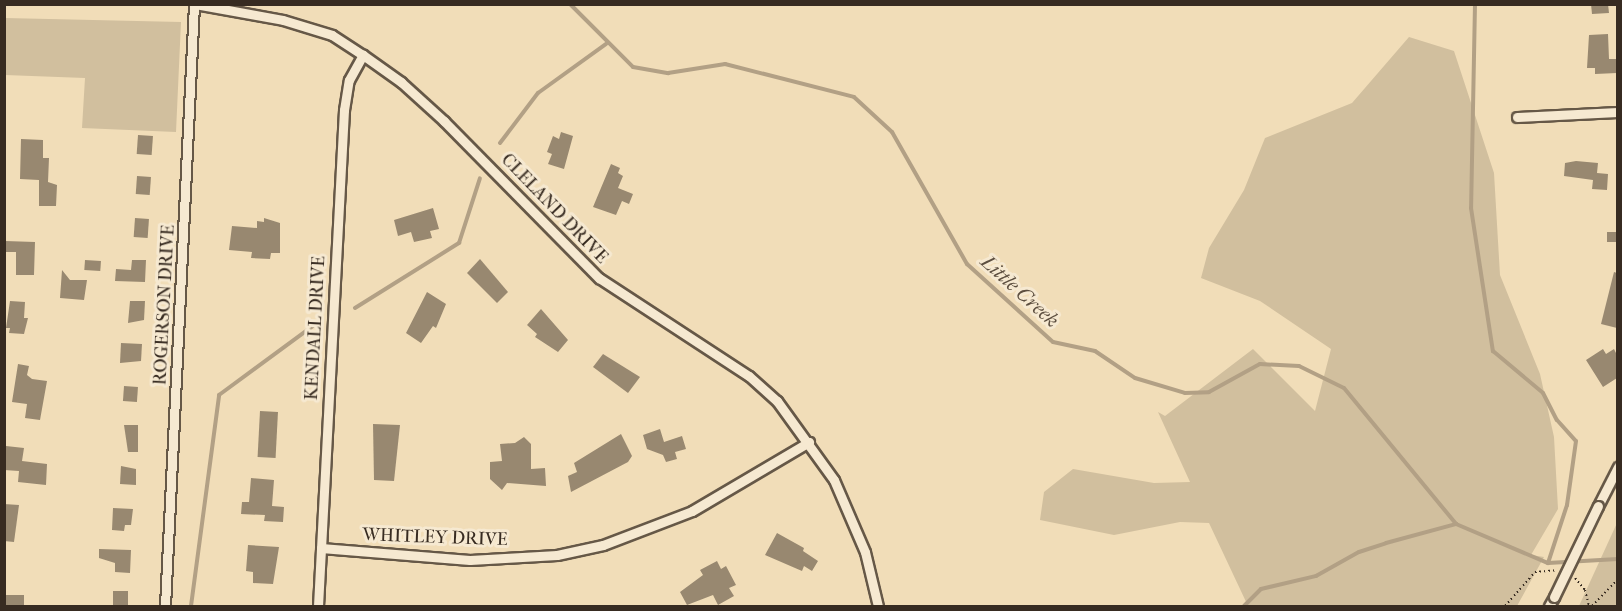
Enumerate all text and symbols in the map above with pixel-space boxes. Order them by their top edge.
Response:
street label: CLELAND DRIVE [496,150,612,268]
street label: ROGERSON DRIVE [150,224,180,386]
water label: Little Creek [976,250,1064,332]
street label: KENDALL DRIVE [301,255,331,401]
street label: WHITLEY DRIVE [362,525,508,551]

